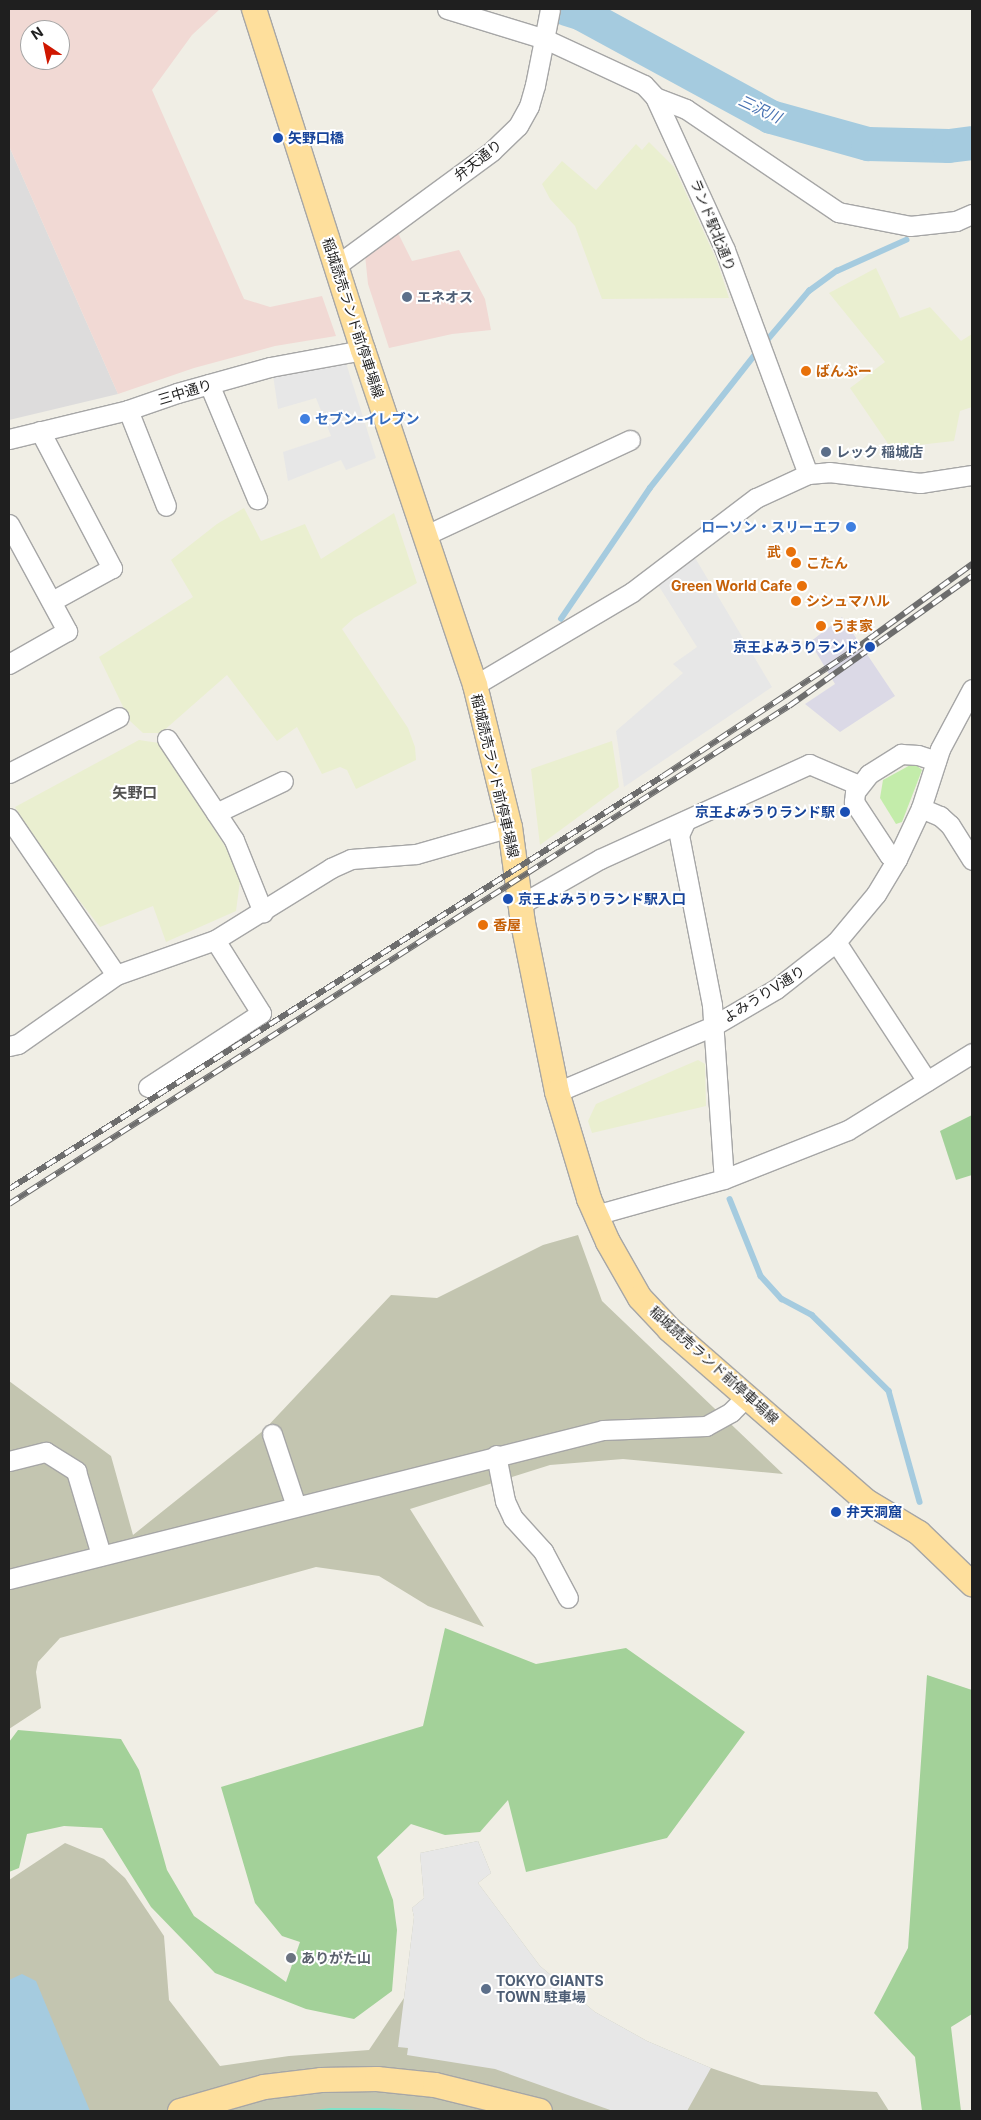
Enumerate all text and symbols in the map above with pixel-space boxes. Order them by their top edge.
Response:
north arrow [20,20,70,70]
text: N [28,23,46,43]
water label: 三沢川 [736,91,784,127]
place label: 矢野口橋 [288,130,344,146]
marker: 矢野口橋 [272,132,284,144]
street label: 弁天通り [451,136,505,184]
street label: ランド駅北通り [687,176,739,274]
street label: 稲城読売ランド前停車場線 [319,236,387,400]
place label: エネオス [417,289,473,305]
marker: エネオス [401,291,413,303]
place label: ばんぶー [816,363,872,379]
marker: ばんぶー [800,365,812,377]
street label: 三中通り [156,376,214,408]
place label: セブン-イレブン [315,411,420,427]
marker: セブン-イレブン [299,413,311,425]
place label: レック 稲城店 [836,444,923,460]
marker: レック 稲城店 [820,446,832,458]
place label: ローソン・スリーエフ [701,519,841,535]
marker: ローソン・スリーエフ [845,521,857,533]
place label: 武 [767,544,781,560]
marker: 武 [785,546,797,558]
place label: こたん [806,555,848,571]
marker: こたん [790,557,802,569]
place label: Green World Cafe [671,578,792,594]
marker: Green World Cafe [796,580,808,592]
place label: シシュマハル [806,593,890,609]
marker: シシュマハル [790,595,802,607]
place label: うま家 [831,618,873,634]
marker: うま家 [815,620,827,632]
place label: 京王よみうりランド [733,639,859,655]
marker: 京王よみうりランド [863,640,877,654]
street label: 稲城読売ランド前停車場線 [468,692,522,860]
district label: 矢野口 [113,784,157,802]
place label: 京王よみうりランド駅 [695,804,835,820]
marker: 京王よみうりランド駅 [839,806,851,818]
place label: 京王よみうりランド駅入口 [518,891,686,907]
marker: 京王よみうりランド駅入口 [502,893,514,905]
place label: 香屋 [493,917,521,933]
marker: 香屋 [477,919,489,931]
street label: よみうりV通り [720,962,808,1026]
street label: 稲城読売ランド前停車場線 [646,1303,782,1427]
place label: 弁天洞窟 [846,1504,902,1520]
marker: 弁天洞窟 [830,1506,842,1518]
place label: ありがた山 [301,1950,371,1966]
marker: ありがた山 [285,1952,297,1964]
place label: TOKYO GIANTS TOWN 駐車場 [496,1973,604,2005]
marker: TOKYO GIANTS TOWN 駐車場 [480,1983,492,1995]

